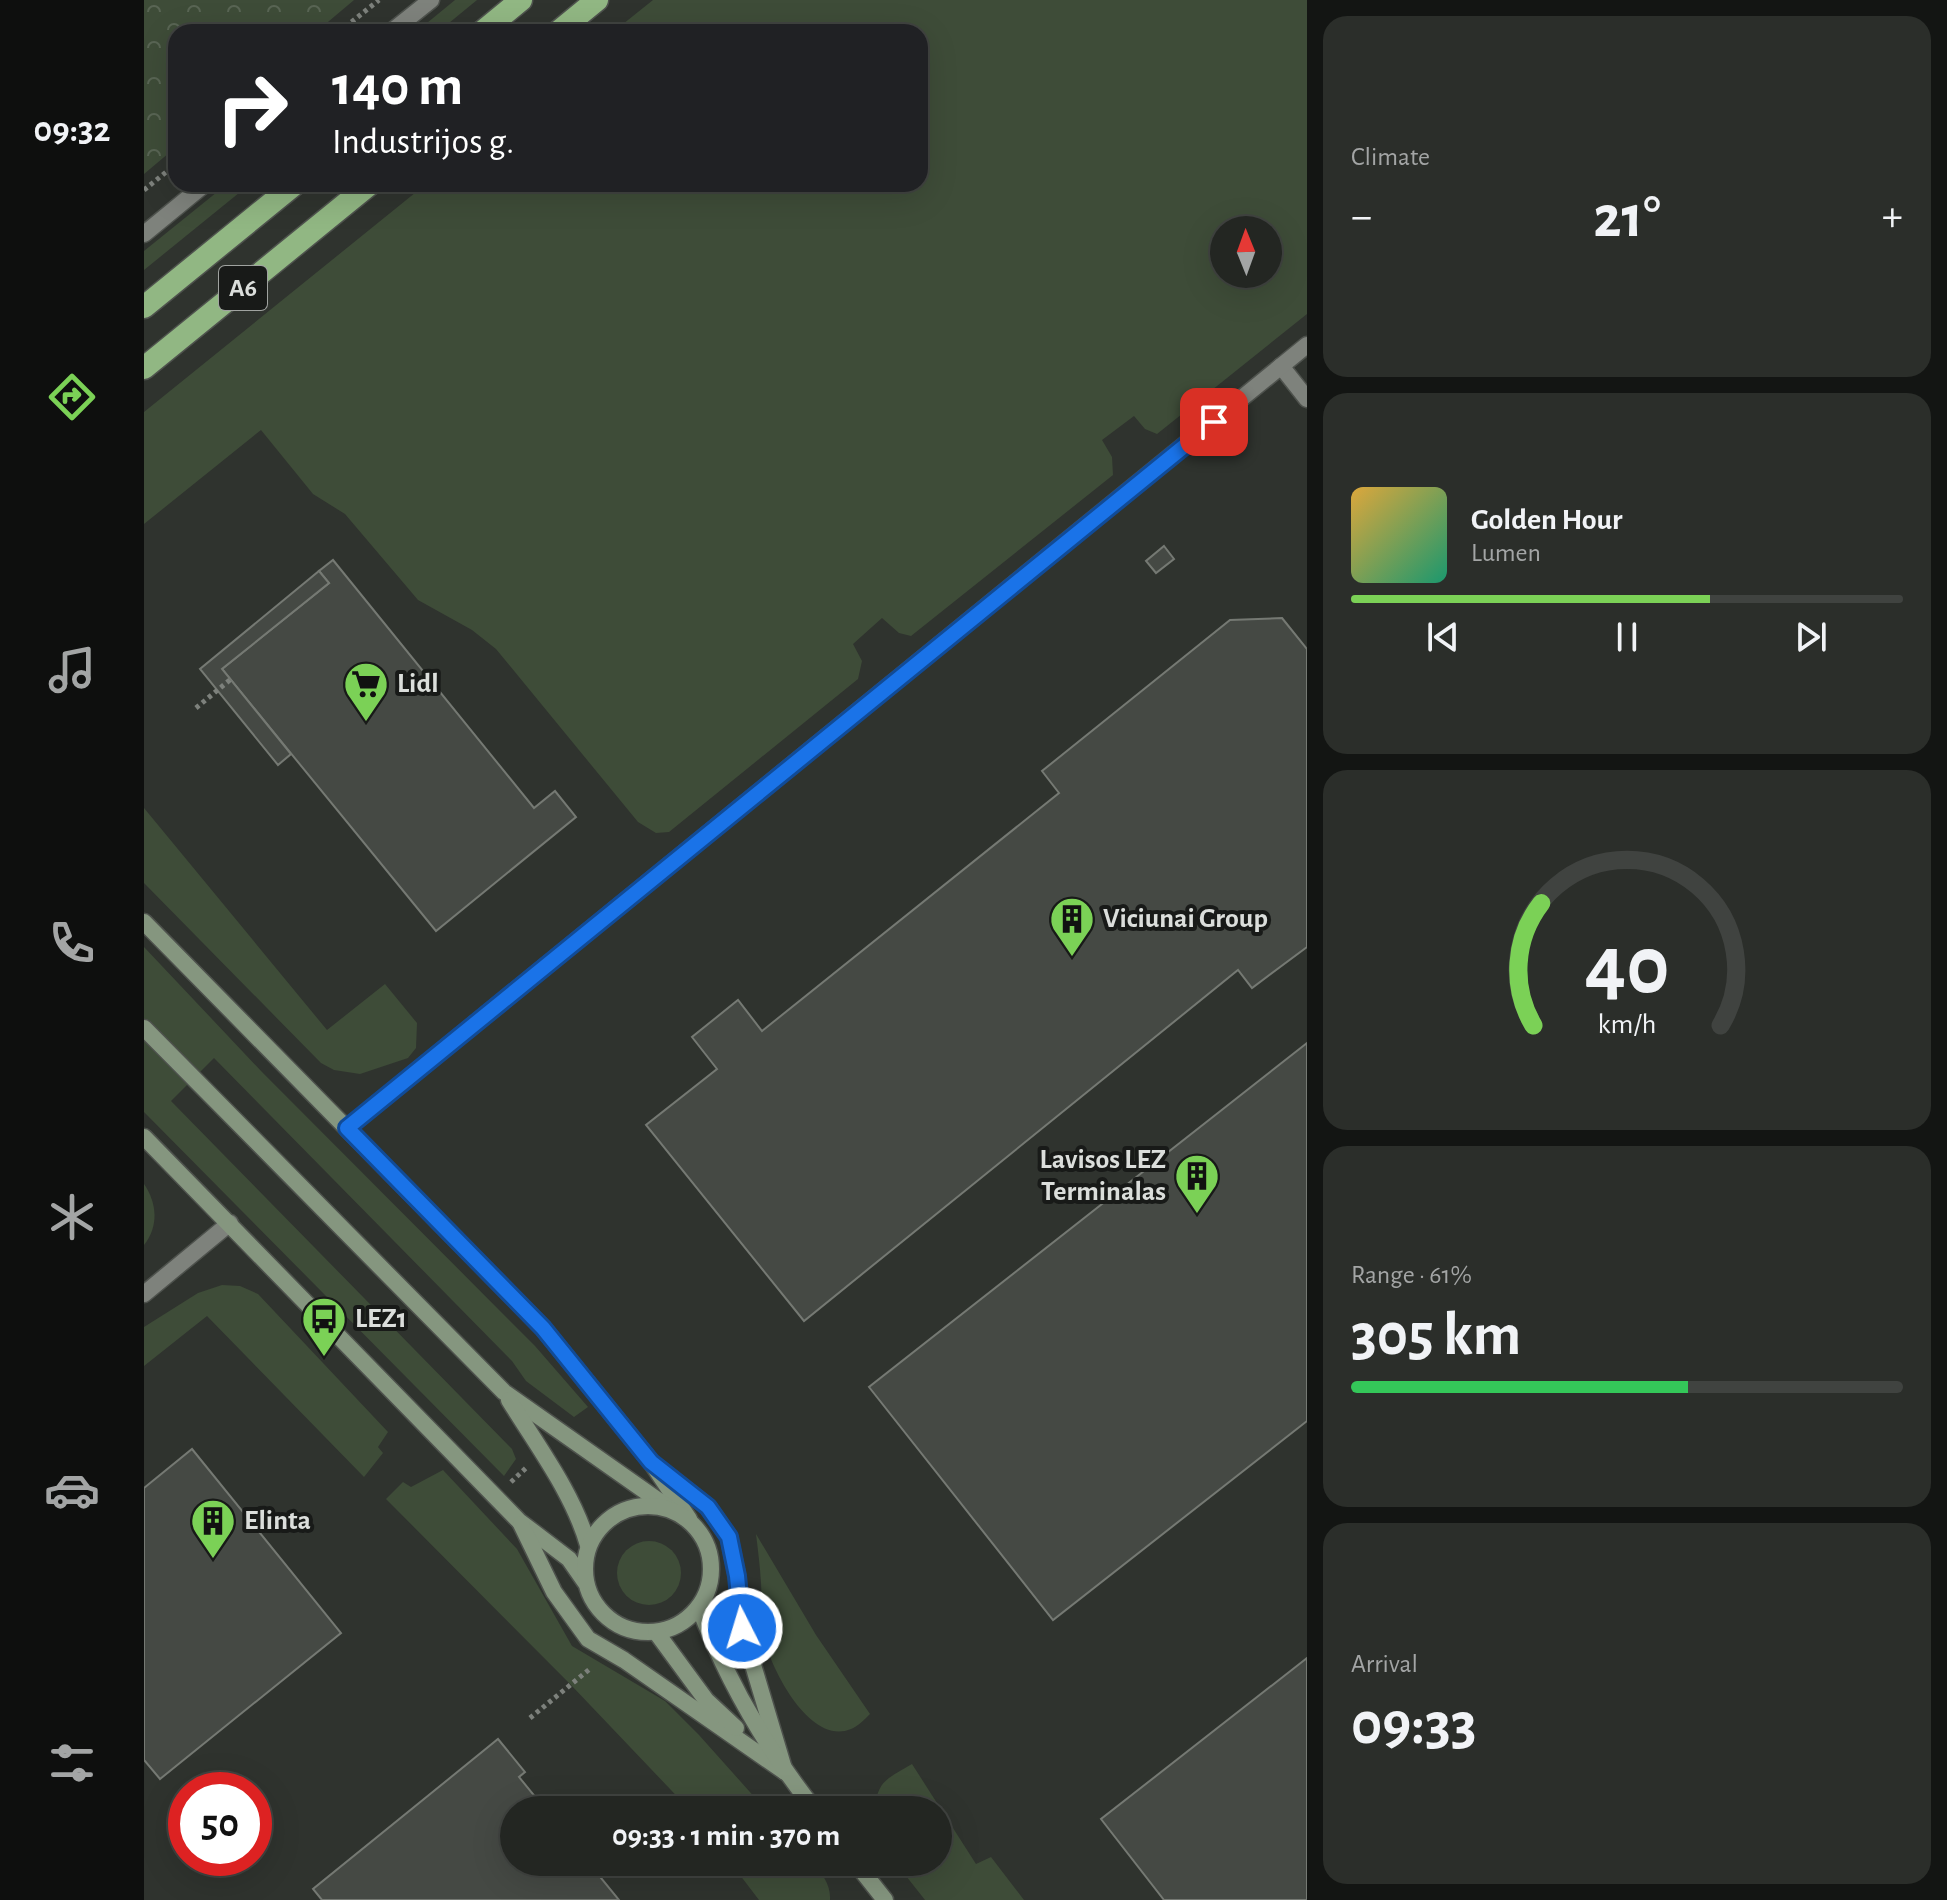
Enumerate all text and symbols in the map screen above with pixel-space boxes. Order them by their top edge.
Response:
icon: right [200,56,304,160]
text: 140 m [332,59,463,115]
text: 09:32 [34,112,110,148]
text: Industrijos g. [332,124,514,160]
text: Climate [1351,144,1430,170]
text: 21° [1593,188,1661,248]
text: − [1351,195,1372,239]
text: + [1882,195,1903,239]
north arrow [1210,216,1282,288]
map controls [1210,216,1282,288]
road number: A6 [219,266,267,310]
icon: directions [44,369,100,425]
pin [1180,388,1248,456]
icon: arrive [1192,400,1236,444]
text: Golden Hour [1471,505,1623,535]
text: Lumen [1471,540,1541,566]
icon: previous [1421,615,1465,659]
icon: pause [1605,615,1649,659]
icon: next [1789,615,1833,659]
icon: music [44,642,100,698]
supermarket icon: Lidl [342,660,390,723]
place label: Lidl [397,670,439,698]
building icon: Viciunai Group [1048,895,1096,958]
place label: Viciunai Group [1103,905,1268,933]
icon: phone [44,915,100,971]
text: 40 [1584,925,1670,1009]
text: km/h [1598,1010,1656,1039]
place label: Lavisos LEZ Terminalas [1040,1146,1166,1206]
building icon: Lavisos LEZ Terminalas [1173,1152,1221,1215]
icon: climate [44,1189,100,1245]
text: Range · 61% [1351,1262,1472,1288]
bus stop icon: LEZ1 [300,1295,348,1358]
place label: LEZ1 [355,1305,407,1333]
text: 305 km [1351,1306,1521,1366]
icon: car [44,1462,100,1518]
building icon: Elinta [189,1497,237,1560]
place label: Elinta [244,1507,311,1535]
position arrow [700,1586,784,1670]
text: Arrival [1351,1651,1418,1677]
text: 09:33 [1351,1695,1477,1755]
icon: filters [44,1735,100,1791]
speed limit sign: 50 [168,1772,272,1876]
text: 09:33 · 1 min · 370 m [612,1821,840,1851]

